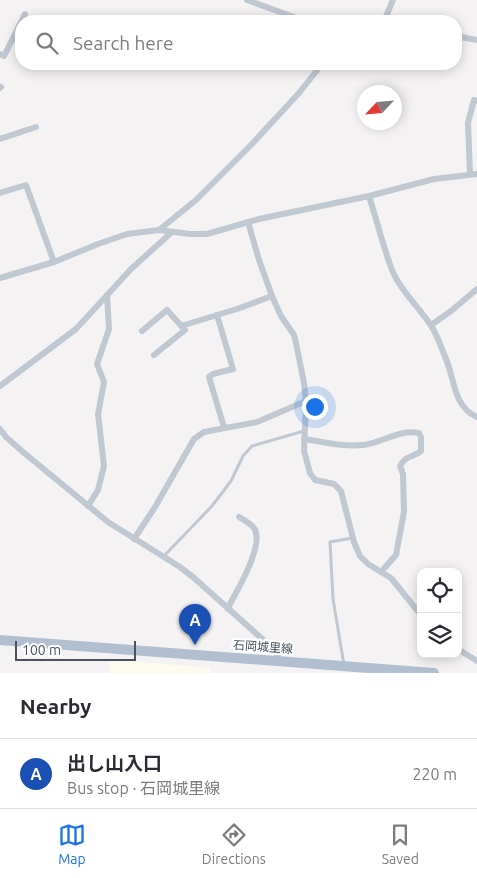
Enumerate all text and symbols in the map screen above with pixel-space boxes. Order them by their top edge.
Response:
search box [15,15,462,70]
icon: search [33,29,61,57]
text: Search here [73,32,173,54]
north arrow [357,85,402,130]
your location [302,394,328,420]
map controls [417,568,462,658]
button: locate [417,568,462,613]
pin: A [179,604,211,645]
button: layers [417,613,462,658]
scale bar [15,638,136,661]
street label: 石岡城里線 [233,638,293,655]
text: 100 m [22,642,61,658]
text: Nearby [20,694,91,718]
text: 出し山入口 [67,752,162,774]
text: A [30,765,42,783]
text: 220 m [412,765,457,783]
text: Bus stop · 石岡城里線 [67,779,220,797]
tab: Map [58,821,86,867]
tab: Directions [202,821,266,867]
tab: Saved [382,821,419,867]

